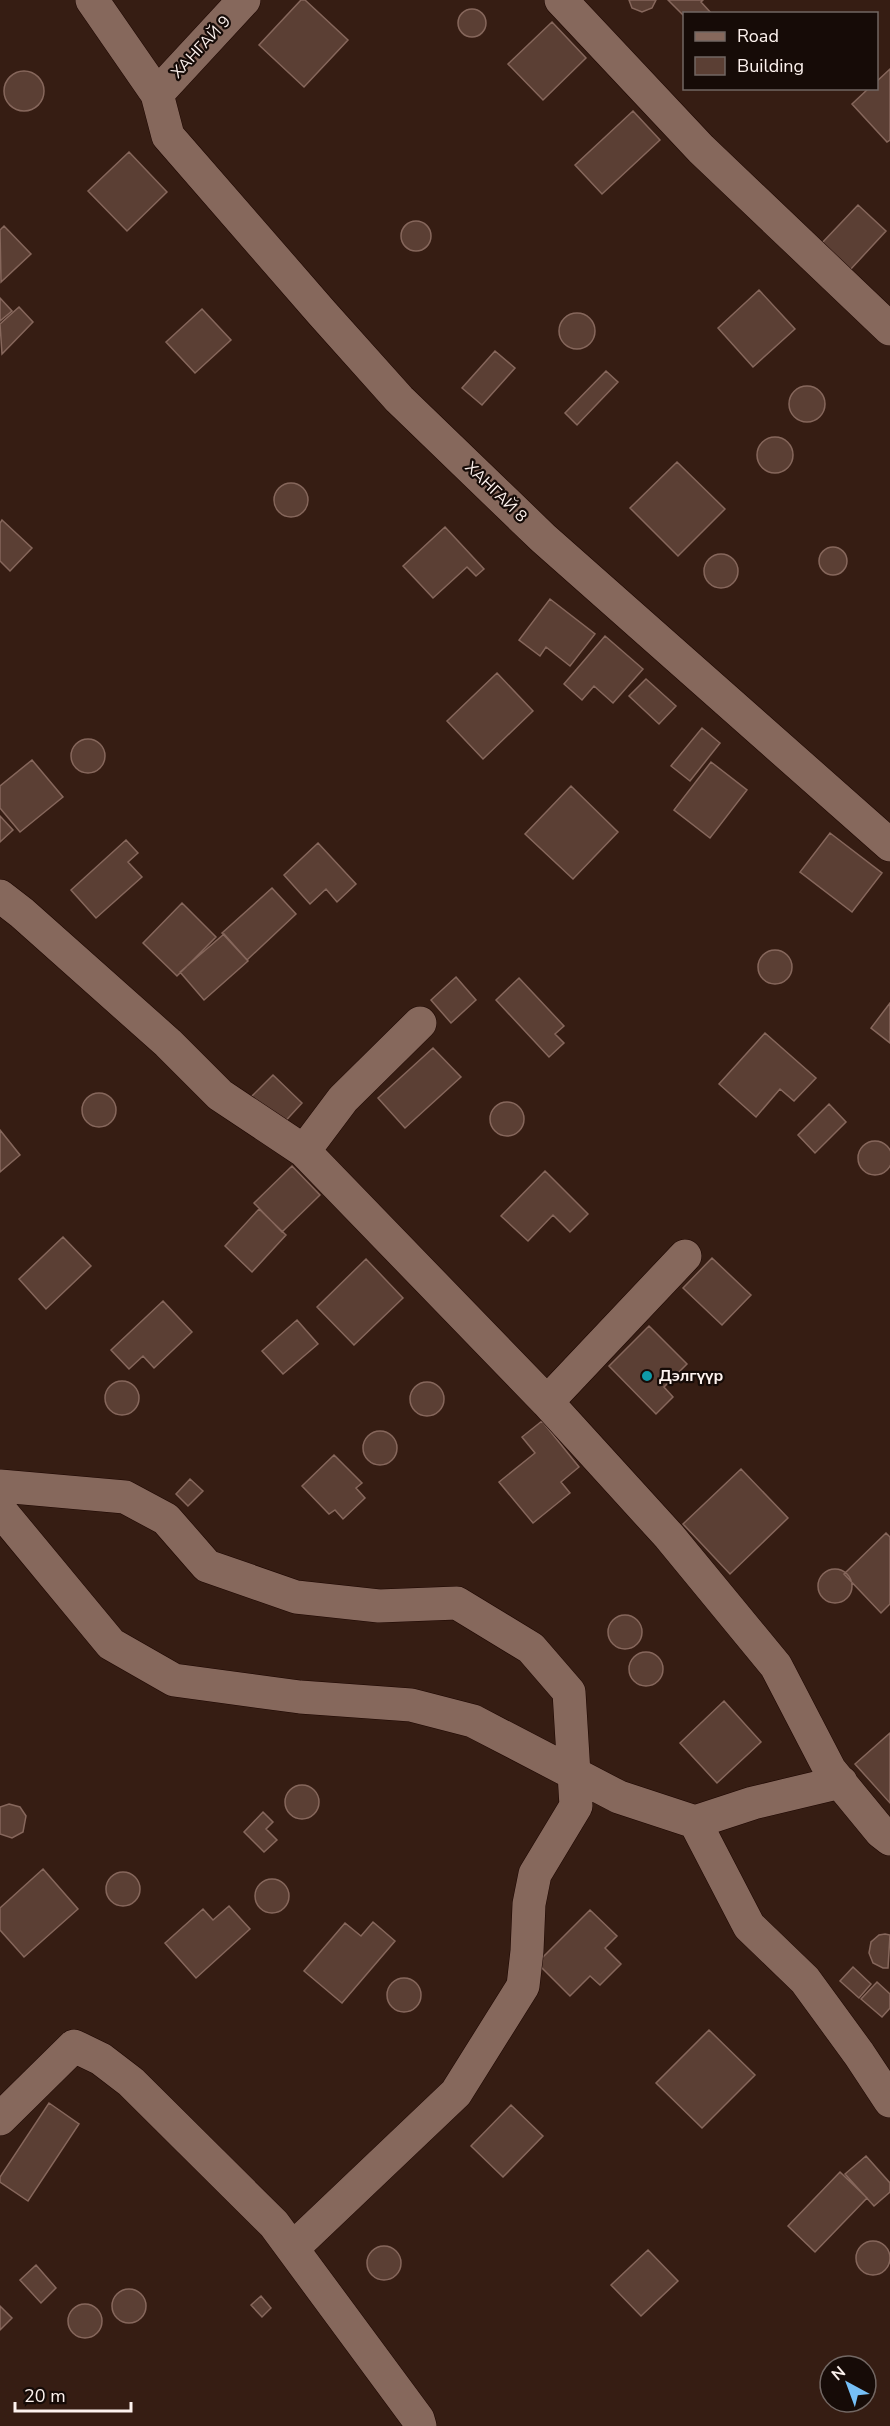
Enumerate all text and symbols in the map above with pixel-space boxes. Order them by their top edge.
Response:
street label: ХАНГАЙ 9 [166,11,236,83]
legend [683,12,878,90]
text: Road [737,24,779,48]
text: Building [737,54,804,78]
street label: ХАНГАЙ 8 [460,457,532,527]
place label: Дэлгүүр [659,1365,724,1387]
marker: Дэлгүүр [640,1369,654,1383]
north arrow [818,2354,878,2414]
text: N [827,2361,851,2386]
scale bar [15,2375,130,2413]
text: 20 m [24,2384,66,2408]

